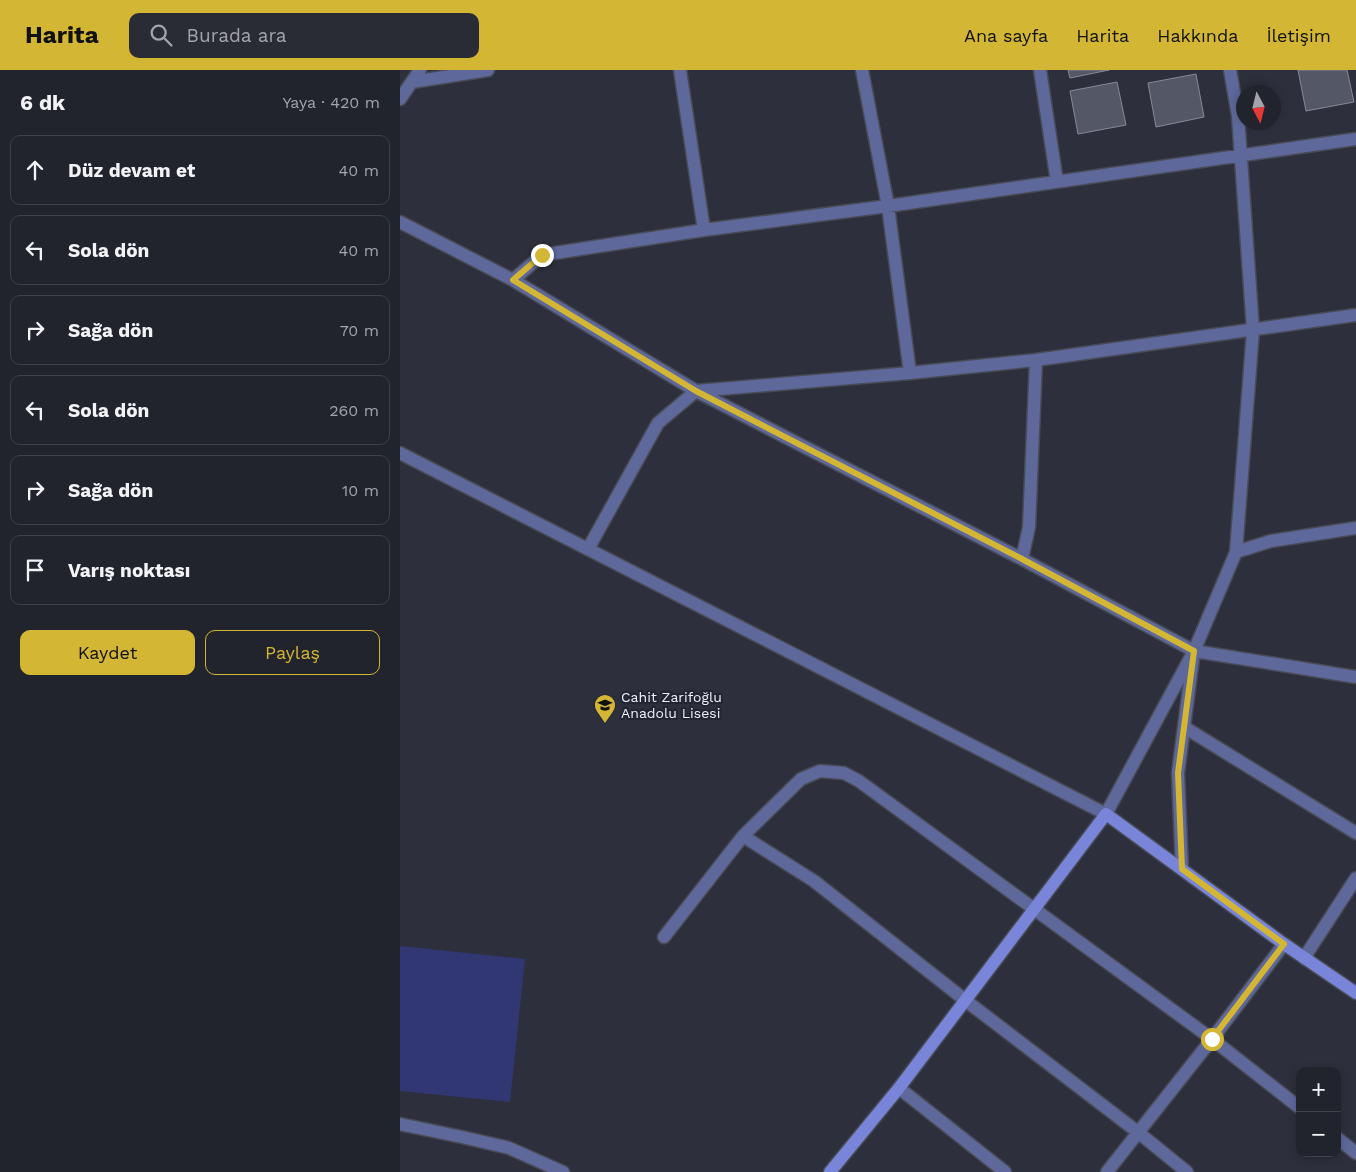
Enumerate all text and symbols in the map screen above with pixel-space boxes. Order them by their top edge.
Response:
search box [129,13,479,58]
text: Harita [25,21,99,49]
icon: search [147,21,175,49]
text: Burada ara [187,24,287,47]
text: Ana sayfa [964,25,1048,46]
text: Harita [1076,25,1129,46]
text: Hakkında [1157,25,1238,46]
text: İletişim [1266,25,1331,46]
north arrow [1236,85,1281,130]
text: 6 dk [20,90,65,115]
text: Yaya · 420 m [283,93,380,112]
icon: ahead [21,156,49,184]
text: Düz devam et [68,159,195,182]
text: 40 m [339,161,379,180]
icon: left [21,236,49,264]
text: Sola dön [68,239,149,262]
text: 40 m [339,241,379,260]
route end [531,244,554,267]
icon: right [21,316,49,344]
text: Sağa dön [68,319,153,342]
text: 70 m [340,321,379,340]
icon: left [21,396,49,424]
text: Sola dön [68,399,149,422]
text: 260 m [329,401,379,420]
icon: right [21,476,49,504]
text: Sağa dön [68,479,153,502]
text: 10 m [342,481,379,500]
icon: arrive [21,556,49,584]
text: Varış noktası [68,559,190,582]
button: Kaydet [20,630,195,675]
button: Paylaş [205,630,380,675]
place label: Cahit Zarifoğlu Anadolu Lisesi [621,689,722,721]
school or university icon: Cahit Zarifoğlu Anadolu Lisesi [593,693,617,724]
route start [1201,1028,1224,1051]
map controls [1296,1067,1341,1157]
button: + [1296,1067,1341,1112]
button: − [1296,1112,1341,1157]

